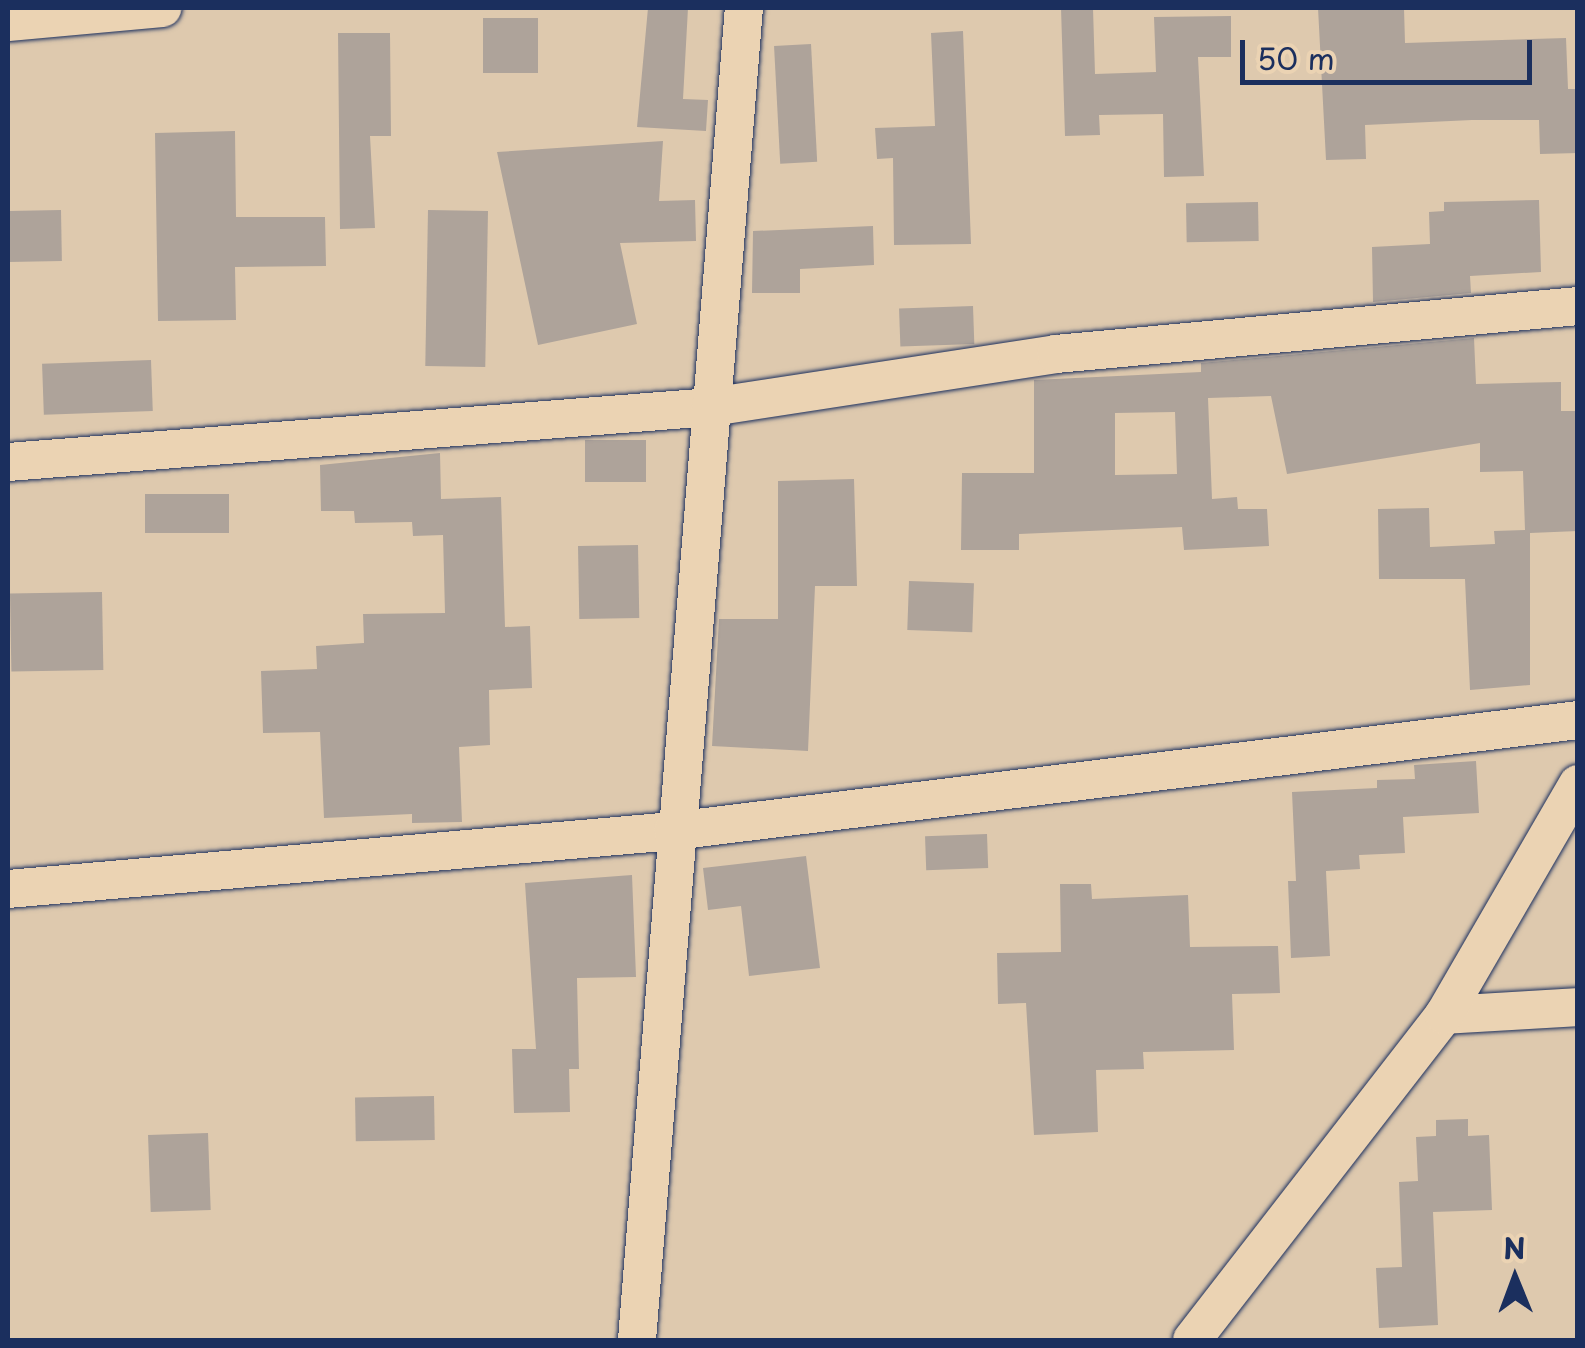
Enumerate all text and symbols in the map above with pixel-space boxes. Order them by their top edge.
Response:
scale bar [1245,20,1538,82]
text: 50 m [1257,35,1335,80]
text: N [1503,1226,1526,1269]
north arrow [1465,1228,1565,1328]

